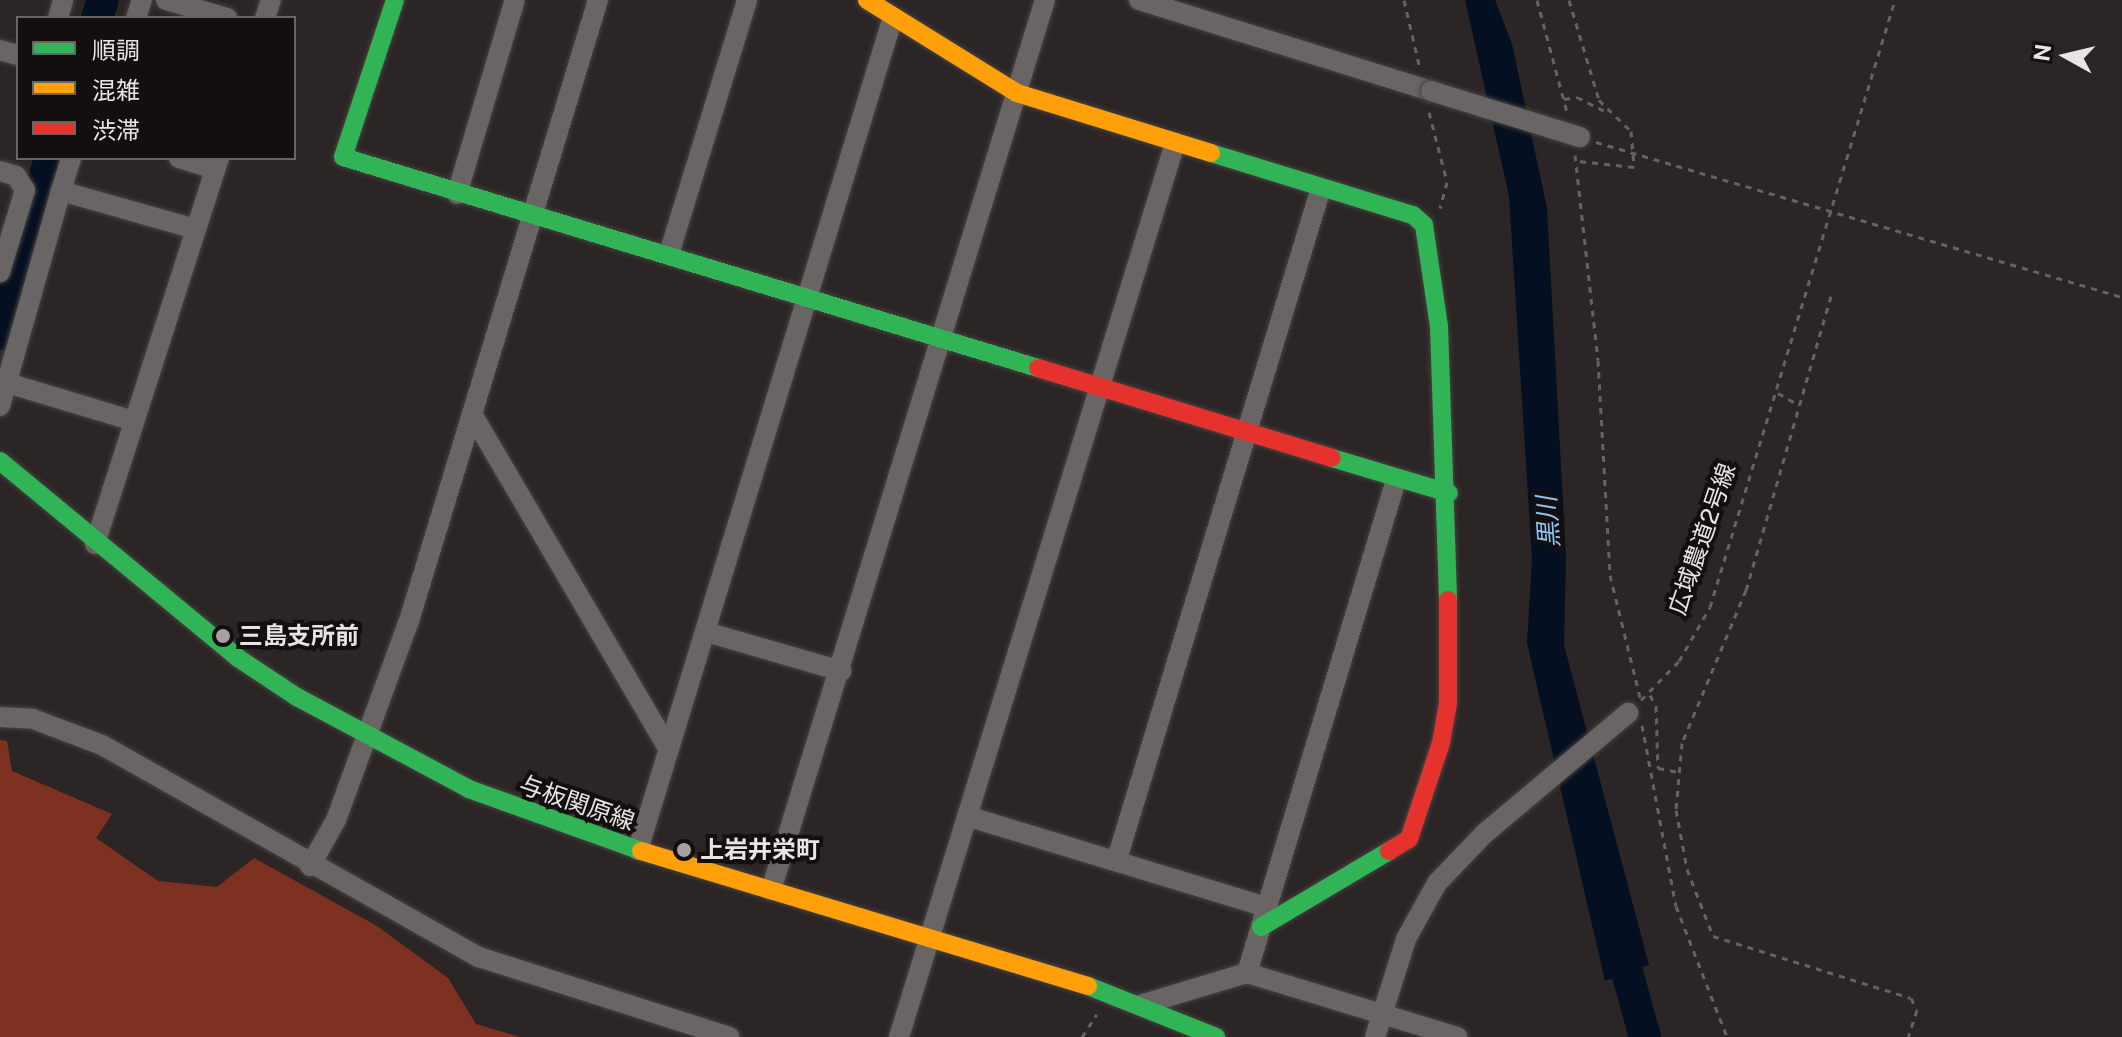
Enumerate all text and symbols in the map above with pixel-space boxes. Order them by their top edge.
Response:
legend [16,16,296,160]
north arrow [2026,16,2106,96]
text: 順調 [92,36,140,64]
text: N [2028,42,2056,63]
text: 混雑 [92,76,140,104]
text: 渋滞 [92,116,140,144]
street label: 広域農道2号線 [1663,459,1741,619]
water label: 黒川 [1531,495,1565,549]
place label: 三島支所前 [239,622,359,650]
marker: 三島支所前 [214,627,232,645]
street label: 与板関原線 [516,770,638,836]
place label: 上岩井栄町 [700,836,820,864]
marker: 上岩井栄町 [675,841,693,859]

